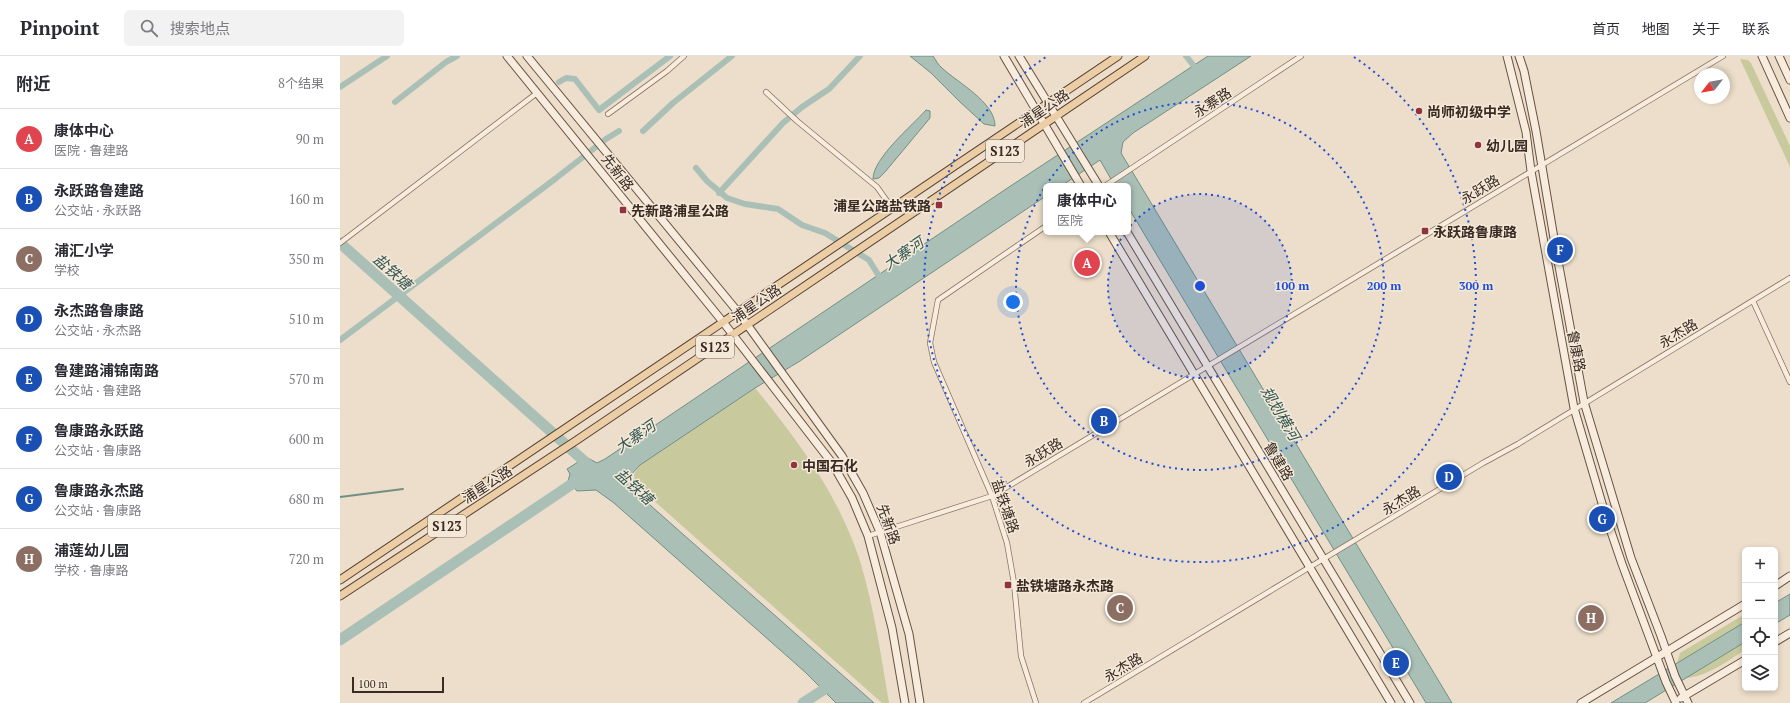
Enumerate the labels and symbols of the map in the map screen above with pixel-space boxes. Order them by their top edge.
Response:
north arrow [1694,68,1730,104]
street label: 永寨路 [1189,83,1235,121]
street label: 浦星公路 [1015,84,1073,132]
place label: 尚师初级中学 [1427,102,1511,121]
marker: 尚师初级中学 [1414,106,1424,116]
place label: 幼儿园 [1486,136,1528,155]
road number: S123 [986,140,1024,162]
marker: 幼儿园 [1473,140,1483,150]
street label: 先新路 [598,150,638,194]
street label: 永跃路 [1457,170,1503,208]
place label: 浦星公路盐铁路 [833,196,931,215]
marker: 浦星公路盐铁路 [934,200,944,210]
place label: 先新路浦星公路 [631,201,729,220]
marker: 先新路浦星公路 [618,205,628,215]
place label: 永跃路鲁康路 [1433,222,1517,241]
marker: 永跃路鲁康路 [1420,226,1430,236]
water label: 大寨河 [879,230,930,274]
pin: F [1547,235,1573,265]
pin: A [1074,248,1100,278]
water label: 盐铁塘 [370,249,419,295]
text: 100 m [1275,278,1309,293]
text: 200 m [1367,278,1401,293]
text: 300 m [1459,278,1493,293]
street label: 浦星公路 [727,279,785,327]
centre of rings [1193,279,1207,293]
your location [1003,292,1023,312]
street label: 永杰路 [1655,314,1701,352]
street label: 鲁康路 [1564,329,1590,373]
road number: S123 [696,336,734,358]
water label: 规划横河 [1257,382,1307,446]
pin: B [1091,406,1117,436]
water label: 大寨河 [611,413,662,457]
street label: 永跃路 [1020,433,1066,471]
street label: 鲁建路 [1260,438,1298,484]
place label: 中国石化 [802,456,858,475]
marker: 中国石化 [789,460,799,470]
street label: 浦星公路 [458,461,516,507]
pin: D [1436,462,1462,492]
water label: 盐铁塘 [612,464,661,510]
street label: 盐铁塘路 [988,476,1024,536]
street label: 永杰路 [1378,481,1424,519]
street label: 先新路 [873,501,905,547]
pin: G [1589,504,1615,534]
road number: S123 [428,515,466,537]
place label: 盐铁塘路永杰路 [1016,576,1114,595]
marker: 盐铁塘路永杰路 [1003,580,1013,590]
pin: C [1107,593,1133,623]
pin: H [1578,603,1604,633]
street label: 永杰路 [1100,648,1146,686]
pin: E [1383,648,1409,678]
scale bar [352,675,444,694]

